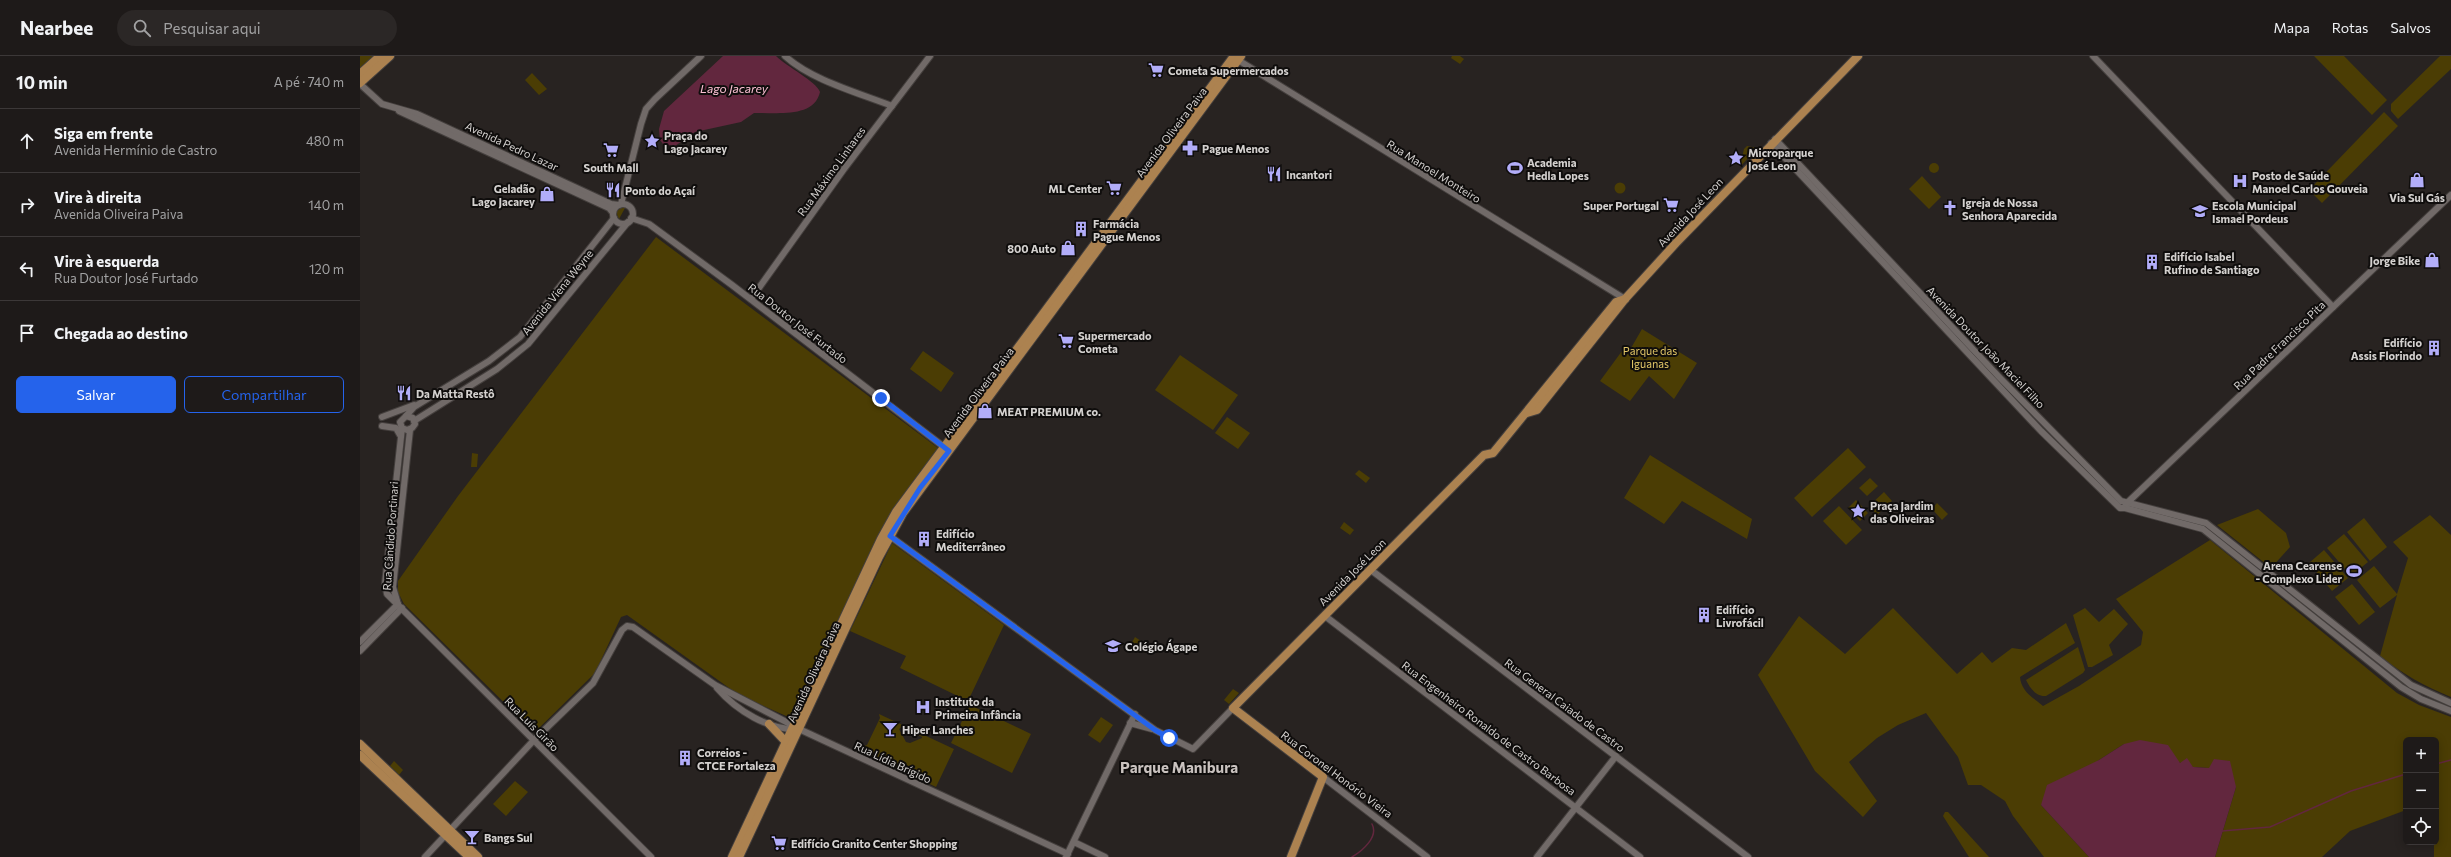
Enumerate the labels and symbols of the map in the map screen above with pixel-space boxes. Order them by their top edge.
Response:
supermarket icon: Cometa Supermercados [1147,61,1165,79]
place label: Cometa Supermercados [1168,64,1289,77]
water label: Lago Jacarey [700,81,769,96]
street label: Avenida Oliveira Paiva [1133,84,1209,180]
street label: Avenida Pedro Lazar [463,119,561,174]
street label: Rua Máximo Linhares [794,124,868,218]
place label: Praça do Lago Jacarey [664,129,727,156]
place icon: Praça do Lago Jacarey [643,132,661,150]
street label: Rua Manoel Monteiro [1385,137,1484,205]
pharmacy icon: Pague Menos [1181,139,1199,157]
supermarket icon: South Mall [602,141,620,159]
place label: Pague Menos [1202,142,1269,155]
place label: Microparque José Leon [1748,146,1813,173]
place icon: Microparque José Leon [1727,149,1745,167]
place label: Academia Hedla Lopes [1527,156,1589,182]
sports icon: Academia Hedla Lopes [1506,159,1524,177]
place label: South Mall [584,161,638,174]
restaurant icon: Incantori [1265,165,1283,183]
place label: Incantori [1286,168,1332,181]
place label: Posto de Saúde Manoel Carlos Gouveia [2252,169,2368,195]
shop icon: Via Sul Gás [2408,171,2426,189]
hospital icon: Posto de Saúde Manoel Carlos Gouveia [2231,172,2249,190]
street label: Avenida José Leon [1655,175,1726,250]
supermarket icon: ML Center [1105,179,1123,197]
restaurant icon: Ponto do Açaí [604,181,622,199]
place label: Geladão Lago Jacarey [472,182,535,209]
place label: ML Center [1048,182,1102,195]
place label: Ponto do Açaí [625,184,696,197]
shop icon: Geladão Lago Jacarey [538,185,556,203]
place label: Via Sul Gás [2389,191,2445,204]
supermarket icon: Super Portugal [1662,196,1680,214]
place label: Igreja de Nossa Senhora Aparecida [1962,196,2057,222]
place label: Super Portugal [1583,199,1659,212]
church icon: Igreja de Nossa Senhora Aparecida [1941,199,1959,217]
place label: Escola Municipal Ismael Pordeus [2212,199,2296,225]
school or university icon: Escola Municipal Ismael Pordeus [2191,202,2209,220]
place label: Farmácia Pague Menos [1093,217,1160,243]
building icon: Farmácia Pague Menos [1072,220,1090,238]
shop icon: 800 Auto [1059,239,1077,257]
place label: 800 Auto [1007,242,1056,255]
street label: Avenida Viena Weyne [519,247,596,337]
place label: Edifício Isabel Rufino de Santiago [2164,250,2260,276]
shop icon: Jorge Bike [2423,251,2441,269]
building icon: Edifício Isabel Rufino de Santiago [2143,253,2161,271]
place label: Jorge Bike [2369,254,2420,268]
street label: Rua Doutor José Furtado [745,280,850,367]
street label: Avenida Doutor João Maciel Filho [1924,283,2048,412]
street label: Rua Padre Francisco Pita [2230,298,2328,392]
place label: Supermercado Cometa [1078,329,1152,355]
supermarket icon: Supermercado Cometa [1057,332,1075,350]
place label: Edifício Assis Florindo [2351,336,2422,362]
building icon: Edifício Assis Florindo [2425,339,2443,357]
street label: Avenida Oliveira Paiva [940,344,1016,440]
park label: Parque das Iguanas [1623,344,1677,370]
restaurant icon: Da Matta Restô [395,384,413,402]
place label: Da Matta Restô [416,387,495,400]
route end [872,389,890,407]
shop icon: MEAT PREMIUM co. [976,402,994,420]
place label: MEAT PREMIUM co. [997,405,1101,418]
street label: Rua Cândido Portinari [380,481,400,591]
place label: Praça Jardim das Oliveiras [1870,499,1934,525]
place icon: Praça Jardim das Oliveiras [1849,502,1867,520]
place label: Edifício Mediterrâneo [936,527,1006,553]
building icon: Edifício Mediterrâneo [915,530,933,548]
street label: Avenida José Leon [1316,536,1389,609]
place label: Arena Cearense - Complexo Lider [2255,559,2342,585]
sports icon: Arena Cearense - Complexo Lider [2345,562,2363,580]
place label: Edifício Livrofácil [1716,603,1764,629]
building icon: Edifício Livrofácil [1695,606,1713,624]
street label: Avenida Oliveira Paiva [784,620,842,724]
school or university icon: Colégio Ágape [1104,637,1122,655]
place label: Colégio Ágape [1125,639,1198,653]
street label: Rua General Caiado de Castro [1502,656,1628,755]
street label: Rua Engenheiro Ronaldo de Castro Barbosa [1400,658,1578,798]
street label: Rua Luís Girão [502,694,562,754]
place label: Instituto da Primeira Infância [935,695,1021,721]
hospital icon: Instituto da Primeira Infância [914,698,932,716]
bar icon: Hiper Lanches [881,720,899,738]
place label: Hiper Lanches [902,723,973,736]
street label: Rua Coronel Honório Vieira [1279,728,1395,820]
route start [1160,729,1178,747]
street label: Rua Lídia Brígido [852,738,934,786]
place label: Correios - CTCE Fortaleza [697,746,776,772]
building icon: Correios - CTCE Fortaleza [676,749,694,767]
district label: Parque Manibura [1120,758,1238,776]
bar icon: Bangs Sul [463,828,481,846]
place label: Bangs Sul [484,831,533,844]
supermarket icon: Edifício Granito Center Shopping [770,834,788,852]
place label: Edifício Granito Center Shopping [791,837,957,850]

